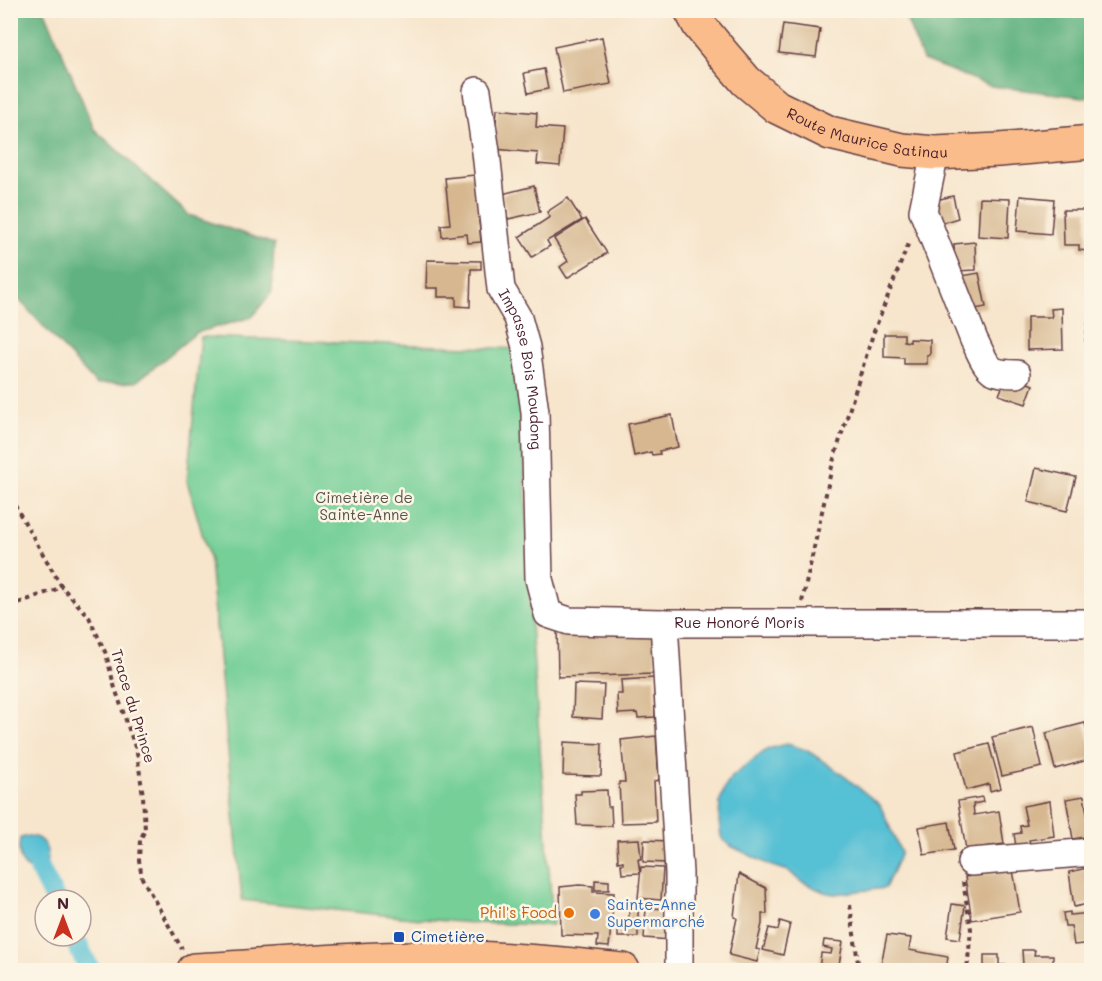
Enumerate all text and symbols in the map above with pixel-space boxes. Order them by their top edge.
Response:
street label: Route Maurice Satinau [784,102,948,162]
street label: Impasse Bois Moudong [494,285,547,450]
park label: Cimetière de Sainte-Anne [315,487,413,524]
street label: Rue Honoré Moris [674,612,805,632]
street label: Trace du Prince [107,646,161,765]
north arrow [33,888,93,948]
text: N [57,892,69,913]
place label: Sainte-Anne Supermarché [607,894,705,931]
place label: Phil's Food [480,902,557,922]
marker: Phil's Food [562,906,576,920]
marker: Sainte-Anne Supermarché [588,907,602,921]
place label: Cimetière [411,926,485,946]
marker: Cimetière [392,930,406,944]

